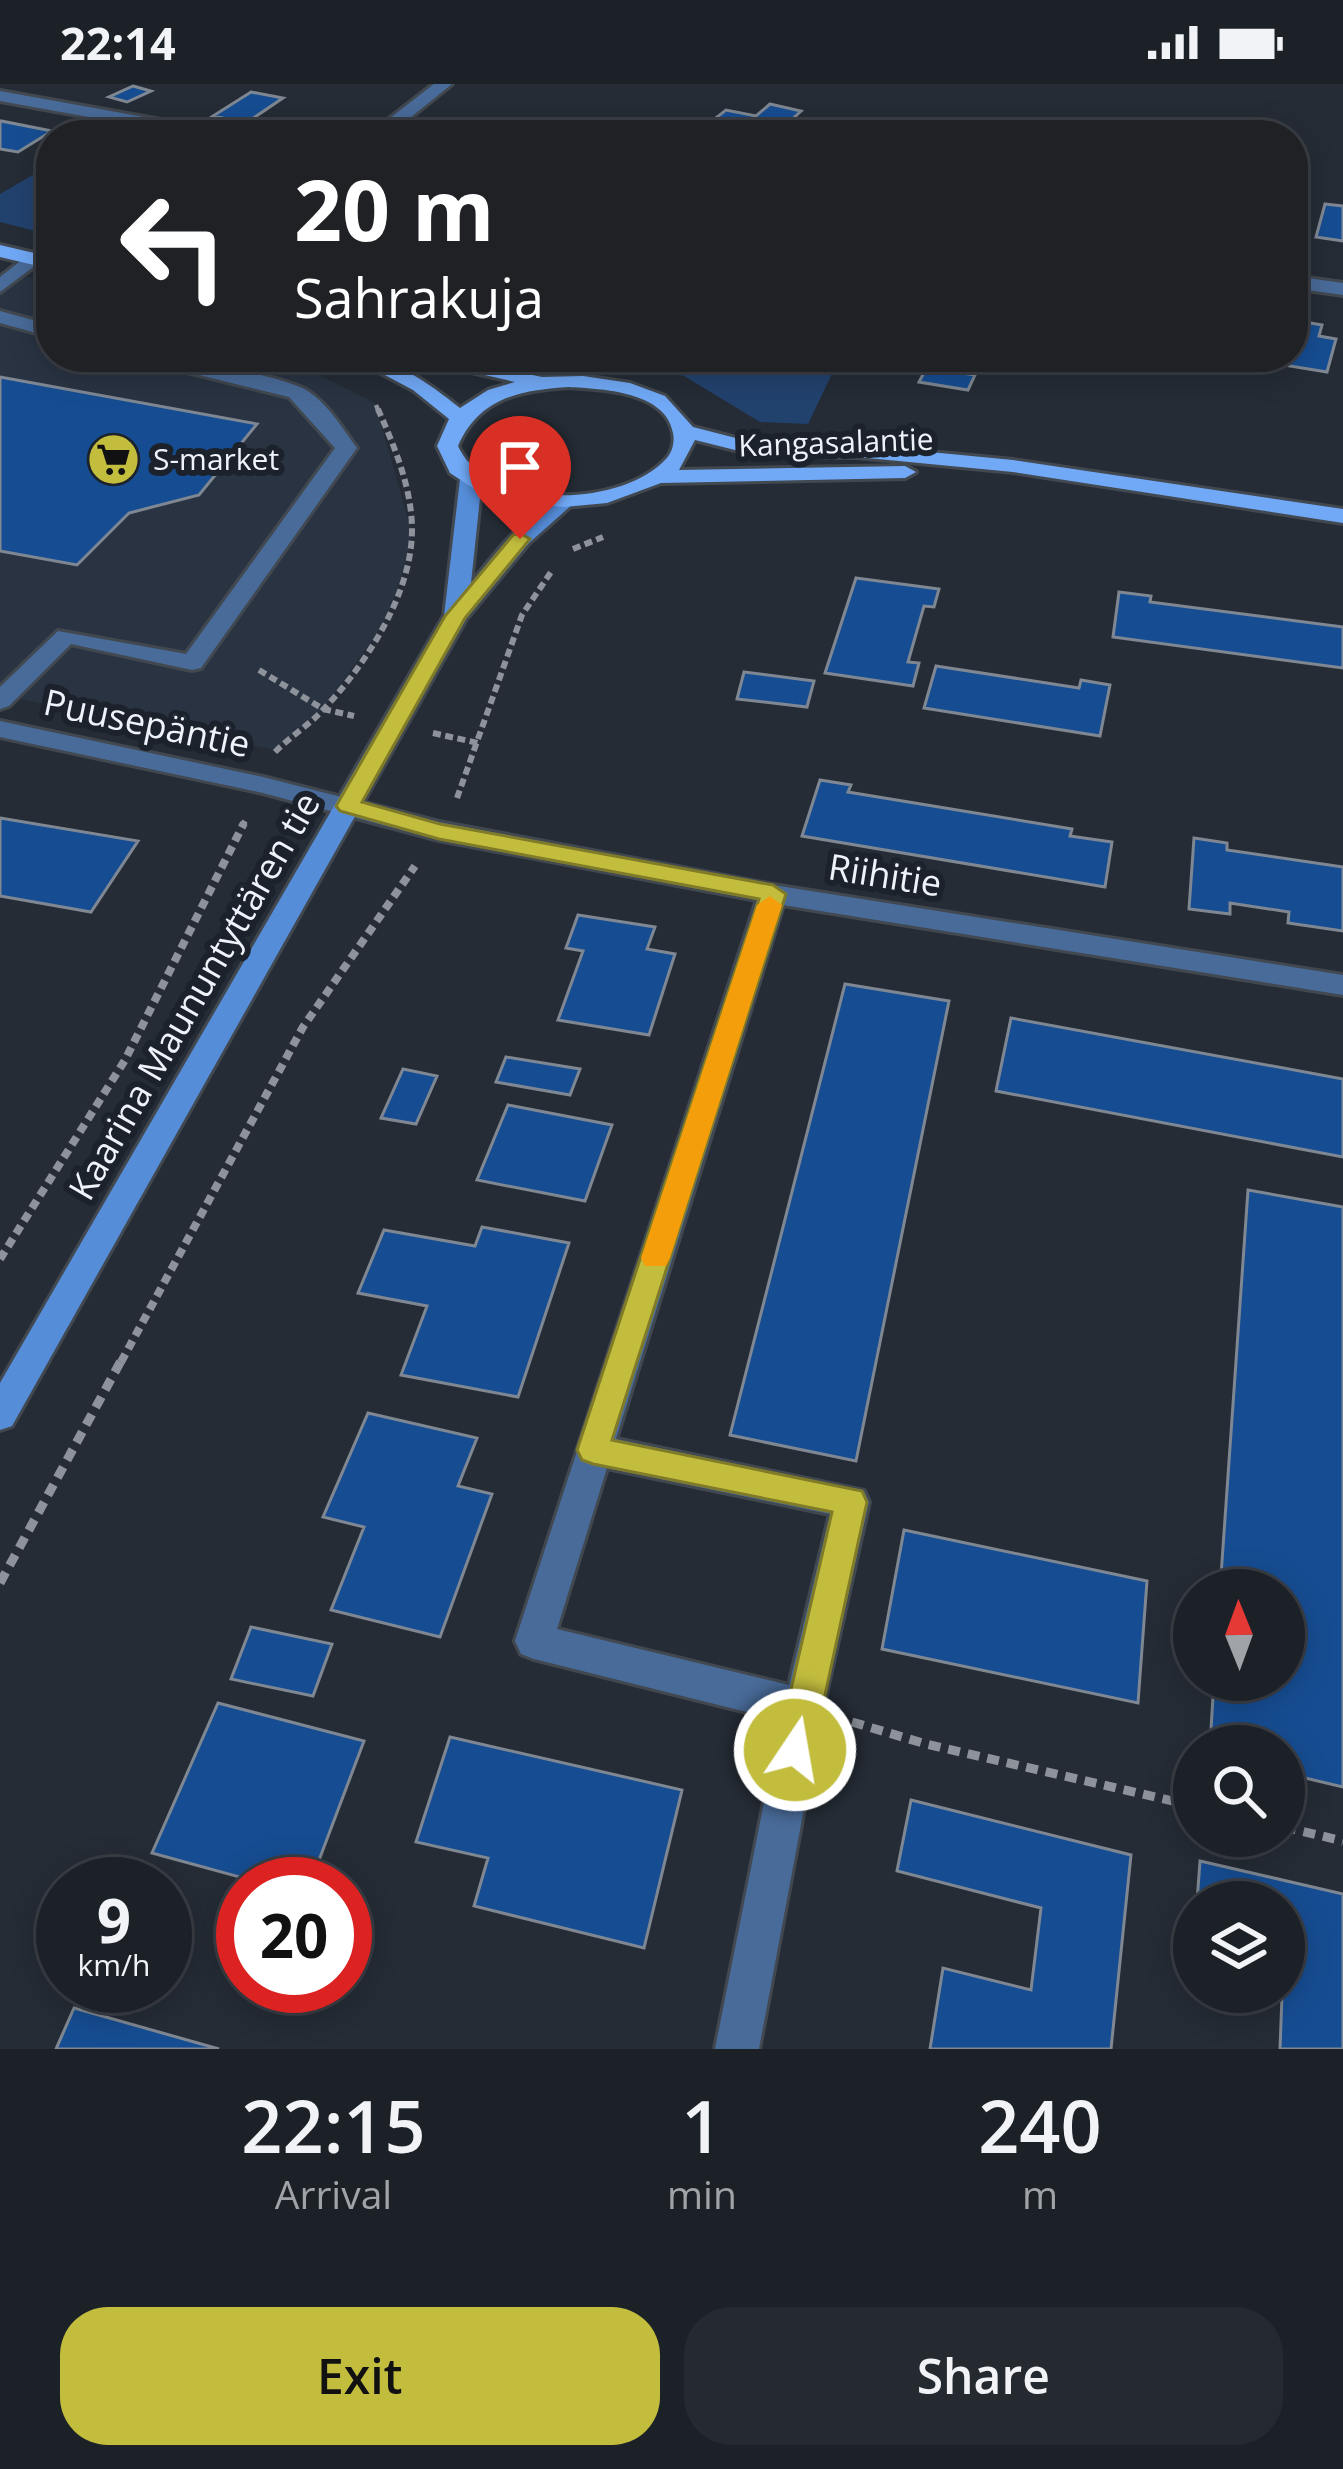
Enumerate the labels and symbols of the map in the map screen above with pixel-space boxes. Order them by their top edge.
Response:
pin [469,416,571,539]
street label: Kangasalantie [738,418,934,465]
supermarket icon: S-market [86,432,142,488]
place label: S-market [153,438,279,479]
street label: Puusepäntie [40,677,255,768]
street label: Kaarina Maununtyttären tie [57,783,331,1208]
street label: Riihitie [825,841,945,908]
north arrow [1173,1569,1305,1701]
position arrow [732,1687,858,1813]
speed limit sign: 20 [216,1857,372,2013]

